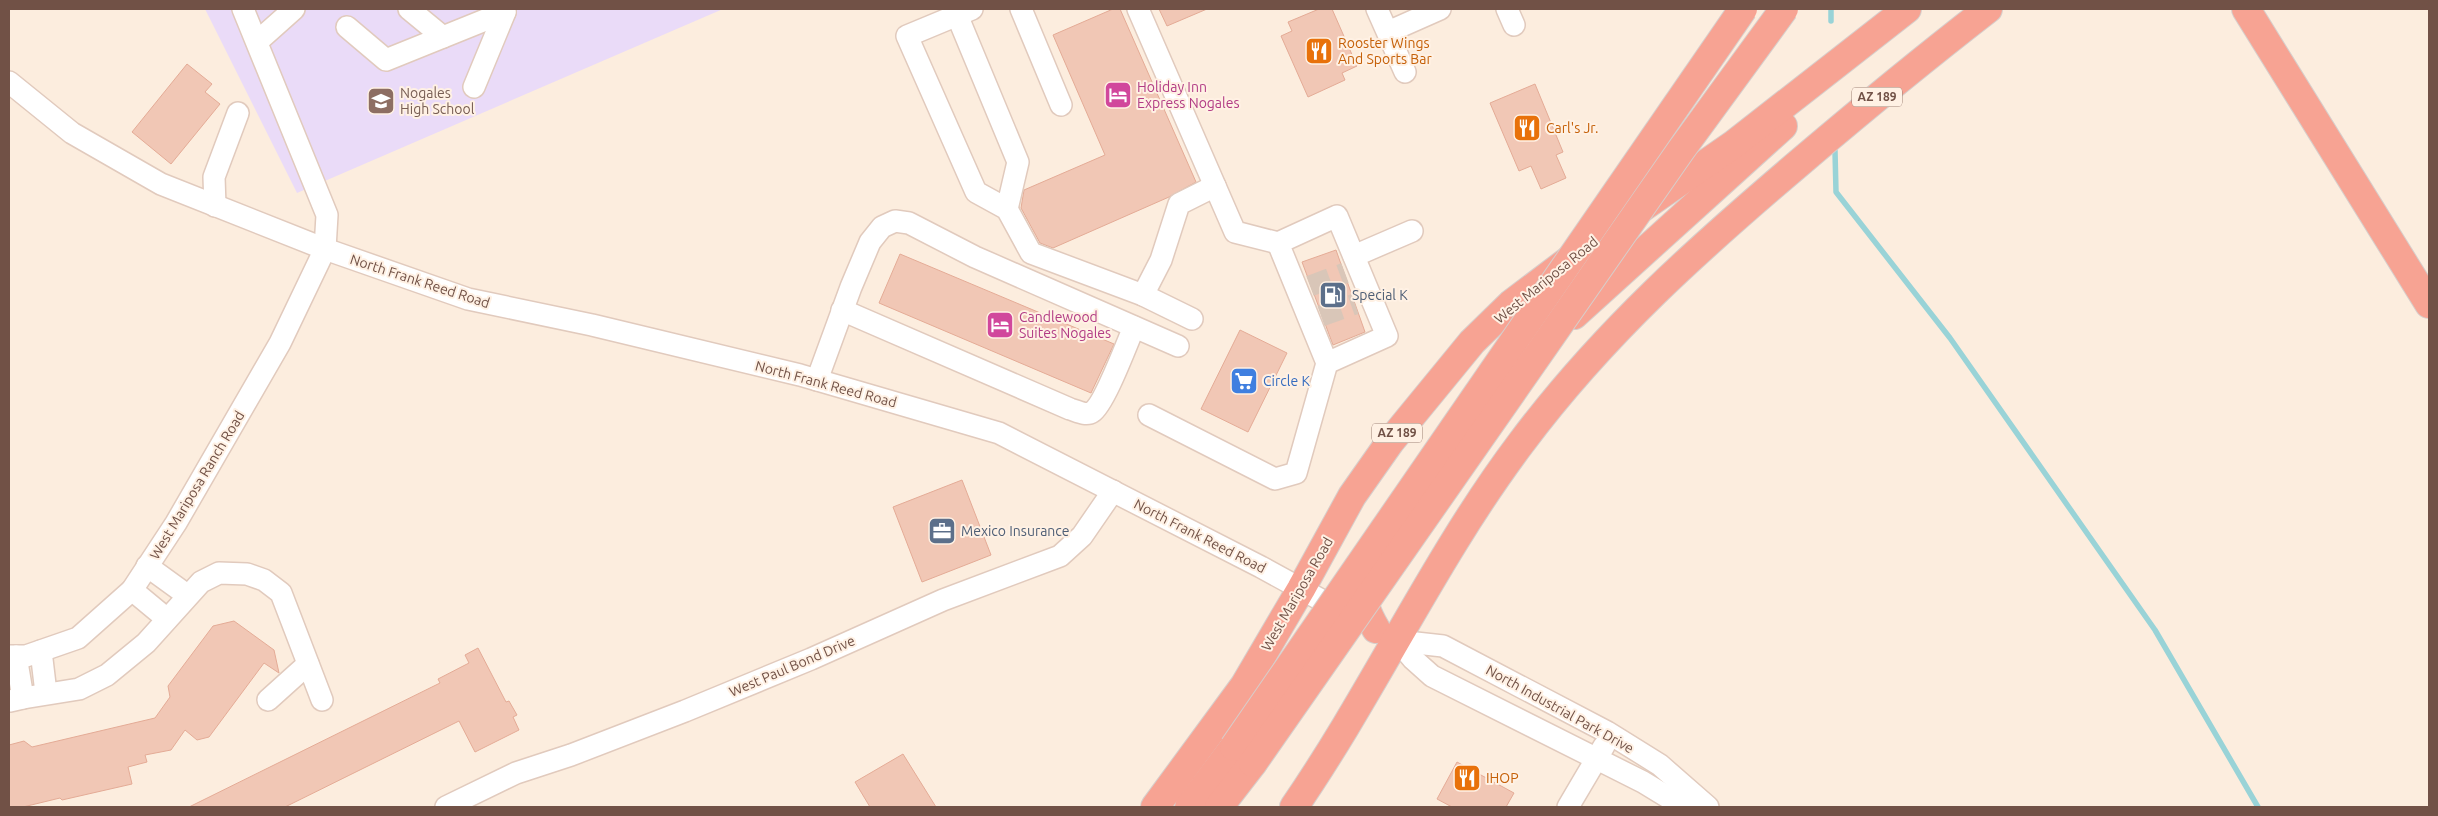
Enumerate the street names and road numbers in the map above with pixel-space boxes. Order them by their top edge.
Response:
road number: AZ 189 [1852,88,1902,106]
street label: West Mariposa Road [1491,233,1601,327]
street label: North Frank Reed Road [348,251,492,311]
street label: North Frank Reed Road [753,357,899,411]
street label: West Mariposa Ranch Road [146,408,248,562]
road number: AZ 189 [1372,423,1422,442]
street label: North Frank Reed Road [1131,496,1269,576]
street label: West Mariposa Road [1258,534,1336,654]
street label: West Paul Bond Drive [727,632,857,700]
street label: North Industrial Park Drive [1483,662,1637,756]

